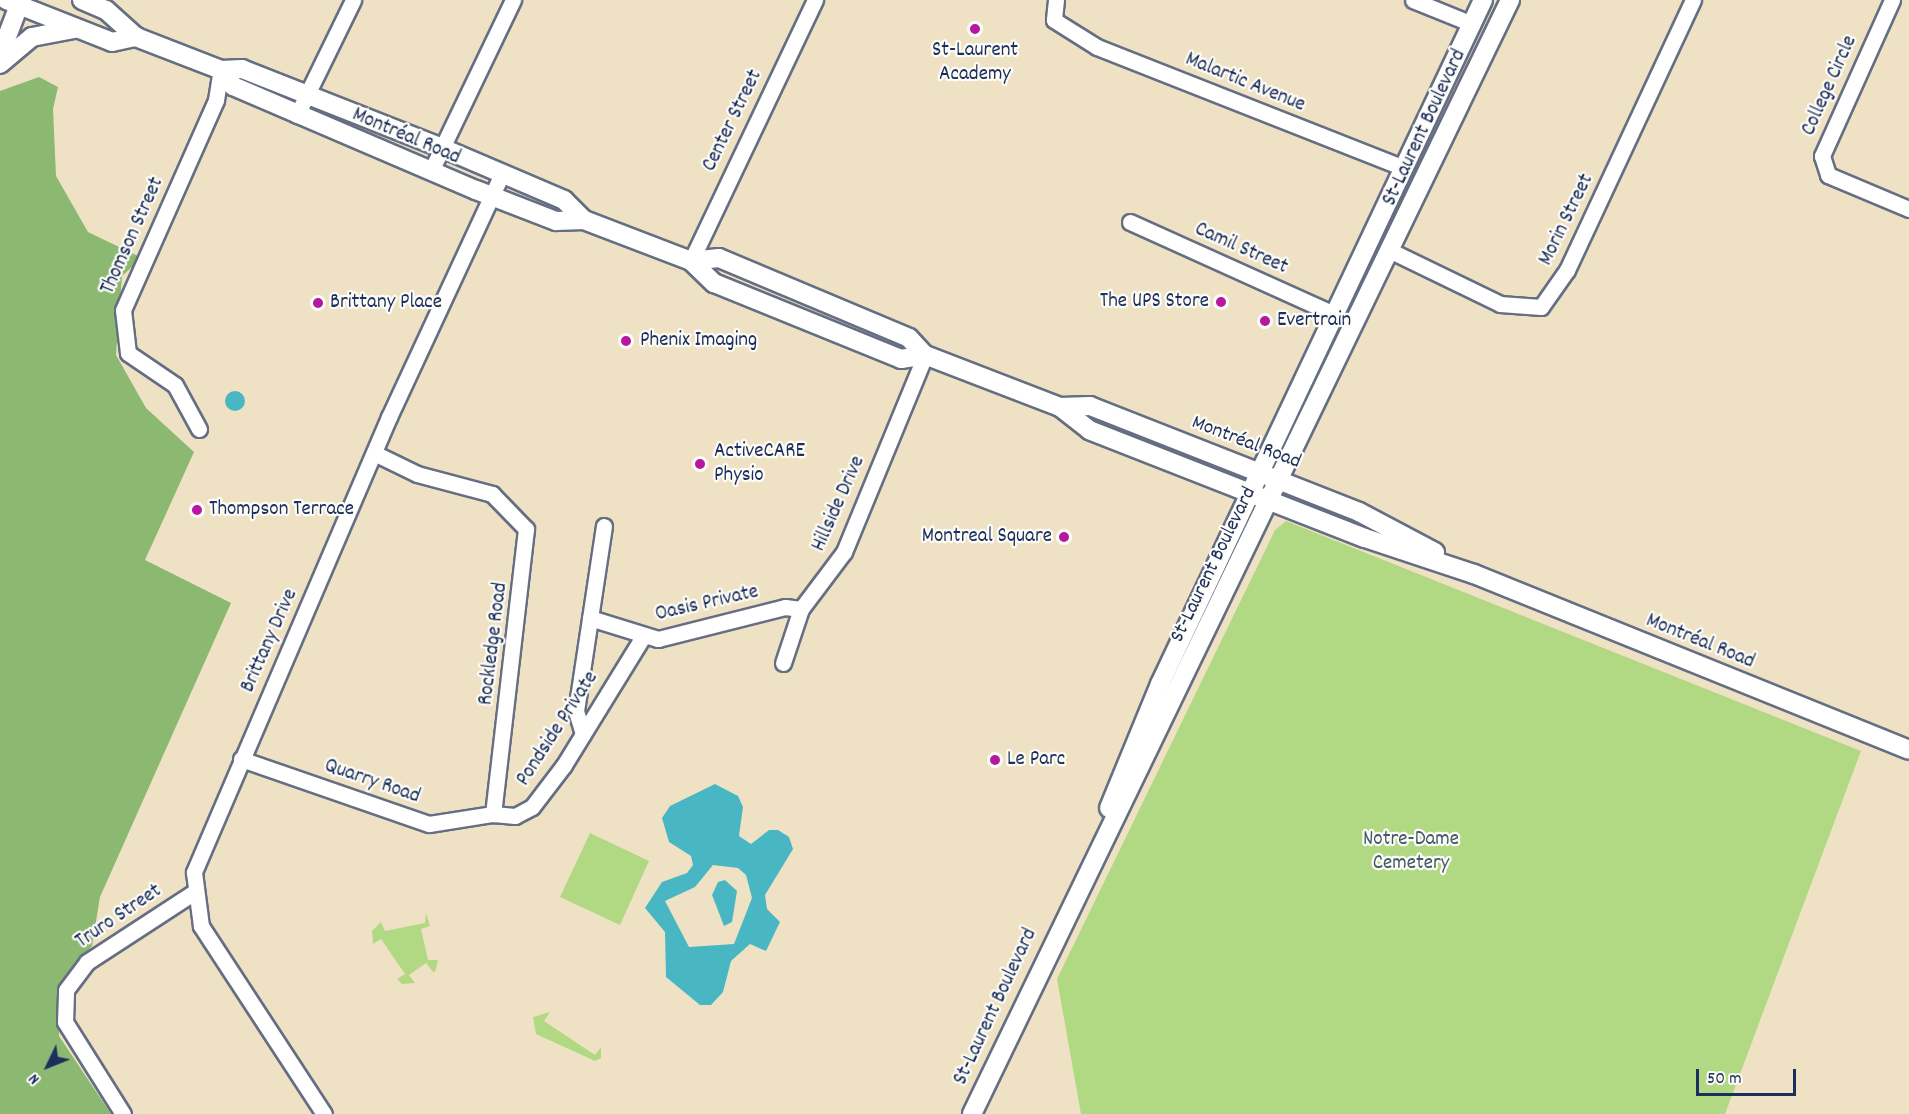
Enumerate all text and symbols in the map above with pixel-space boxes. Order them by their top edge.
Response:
marker: St-Laurent Academy [968,22,982,36]
street label: College Circle [1797,32,1863,140]
place label: St-Laurent Academy [932,38,1018,88]
street label: St-Laurent Boulevard [1378,46,1472,210]
street label: Malartic Avenue [1181,48,1309,118]
street label: Center Street [698,66,768,176]
street label: Montréal Road [348,103,464,171]
street label: Morin Street [1534,170,1600,270]
street label: Thomson Street [96,174,170,298]
street label: Camil Street [1191,217,1291,281]
place label: The UPS Store [1100,289,1209,315]
place label: Brittany Place [330,290,442,316]
marker: The UPS Store [1214,295,1228,309]
marker: Brittany Place [311,296,325,310]
place label: Evertrain [1277,308,1351,334]
marker: Evertrain [1258,314,1272,328]
place label: Phenix Imaging [640,328,757,354]
marker: Phenix Imaging [617,332,635,350]
street label: Montréal Road [1188,411,1304,475]
place label: ActiveCARE Physio [714,439,805,489]
street label: Hillside Drive [807,452,871,556]
marker: ActiveCARE Physio [691,455,709,473]
street label: St-Laurent Boulevard [1165,483,1263,647]
place label: Thompson Terrace [209,497,354,523]
marker: Thompson Terrace [190,503,204,517]
place label: Montreal Square [922,524,1052,550]
marker: Montreal Square [1057,530,1071,544]
street label: Oasis Private [653,580,761,628]
street label: Rockledge Road [474,581,514,707]
street label: Brittany Drive [236,585,304,697]
street label: Montréal Road [1642,609,1758,675]
street label: Pondside Private [512,667,604,791]
place label: Le Parc [1007,747,1065,773]
marker: Le Parc [988,753,1002,767]
street label: Quarry Road [321,754,423,810]
park label: Notre-Dame Cemetery [1363,827,1459,877]
street label: Truro Street [71,879,167,955]
street label: St-Laurent Boulevard [949,925,1043,1089]
north arrow [18,1036,78,1096]
scale bar [1699,1057,1800,1095]
text: 50 m [1707,1067,1742,1092]
text: N [23,1068,46,1089]

